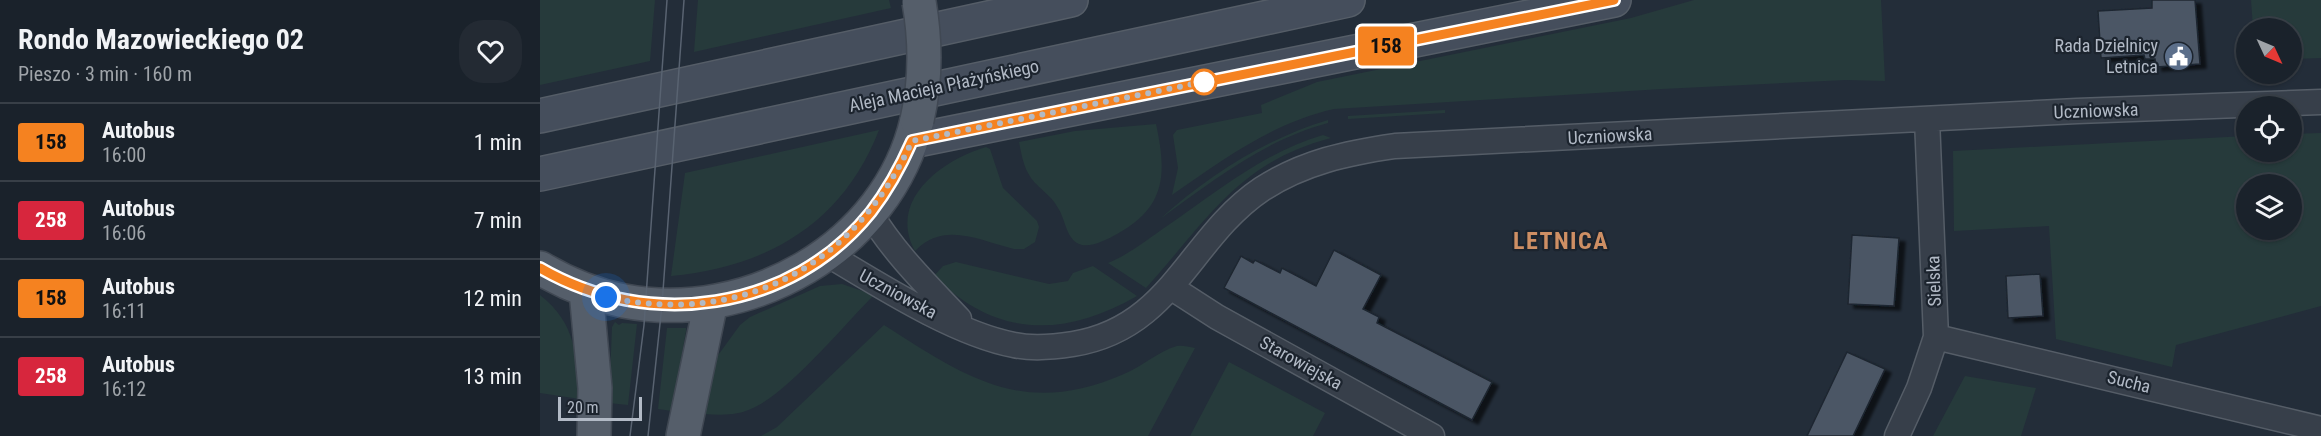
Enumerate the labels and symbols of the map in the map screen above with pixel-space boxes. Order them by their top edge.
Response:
north arrow [2236,18,2302,84]
line badge: 158 [1352,26,1420,66]
place label: Rada Dzielnicy Letnica [2055,35,2158,77]
public building icon: Rada Dzielnicy Letnica [2163,40,2195,72]
street label: Aleja Macieja Płażyńskiego [847,55,1041,116]
unlabelled marker [1191,69,1217,95]
street label: Uczniowska [2053,99,2139,122]
street label: Uczniowska [1567,123,1653,148]
district label: LETNICA [1513,227,1609,255]
street label: Sielska [1922,255,1945,307]
street label: Uczniowska [856,264,941,323]
your location [591,282,621,312]
street label: Starowiejska [1256,331,1346,394]
street label: Sucha [2105,366,2153,397]
scale bar [558,394,642,422]

